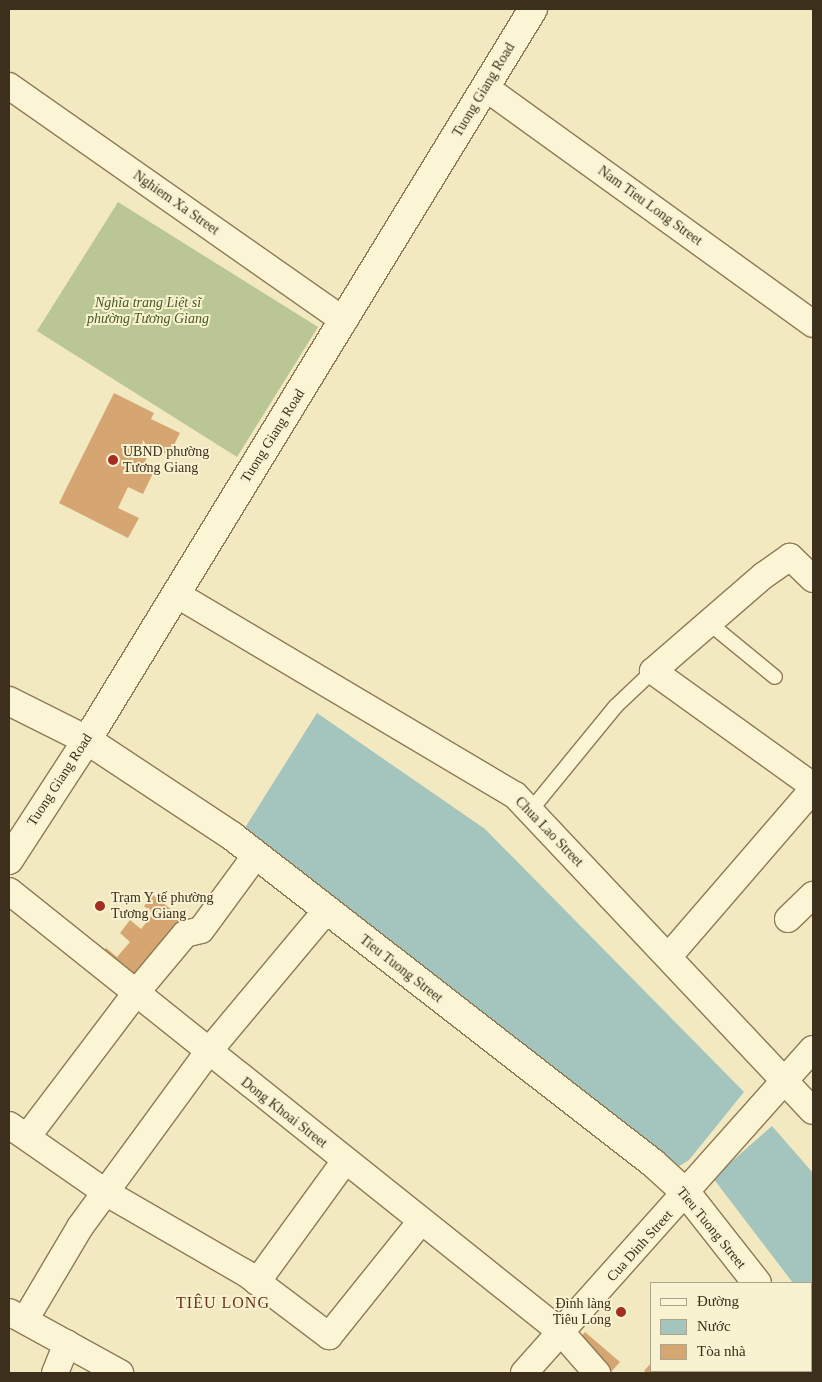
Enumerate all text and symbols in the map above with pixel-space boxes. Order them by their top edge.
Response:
street label: Tuong Giang Road [449,40,519,140]
street label: Nam Tieu Long Street [594,162,706,250]
street label: Nghiem Xa Street [130,167,222,239]
park label: Nghĩa trang Liệt sĩ phường Tương Giang [87,295,209,328]
street label: Tuong Giang Road [238,386,308,486]
place label: UBND phường Tương Giang [123,444,209,477]
marker: UBND phường Tương Giang [107,454,119,466]
street label: Tuong Giang Road [24,731,96,829]
street label: Chua Lao Street [511,793,587,871]
place label: Trạm Y tế phường Tương Giang [111,890,215,922]
marker: Trạm Y tế phường Tương Giang [93,899,107,913]
street label: Tieu Tuong Street [356,931,446,1007]
street label: Dong Khoai Street [237,1074,331,1152]
street label: Tieu Tuong Street [673,1184,749,1272]
street label: Cua Dinh Street [604,1207,676,1285]
legend [650,1282,812,1372]
district label: TIÊU LONG [175,1293,271,1313]
text: Đường [697,1293,739,1309]
place label: Đình làng Tiêu Long [553,1296,611,1328]
marker: Đình làng Tiêu Long [615,1306,627,1318]
text: Nước [697,1318,731,1334]
text: Tòa nhà [697,1343,746,1359]

